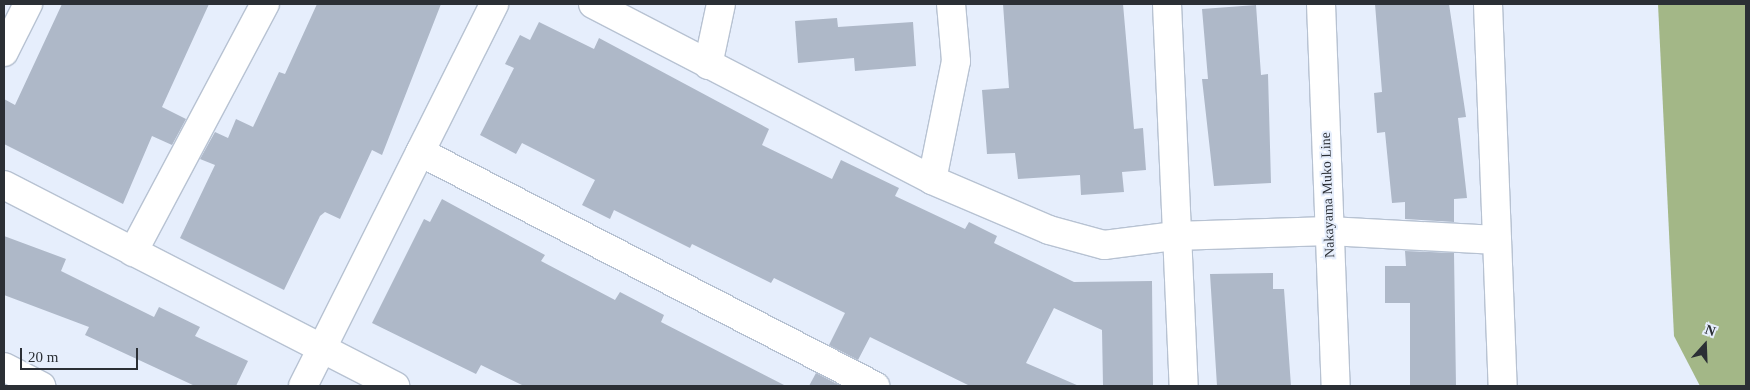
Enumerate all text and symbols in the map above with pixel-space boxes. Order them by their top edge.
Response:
street label: Nakayama Muko Line [1317,125,1339,265]
north arrow [1680,320,1730,370]
text: N [1703,322,1718,339]
scale bar [22,338,140,370]
text: 20 m [28,349,58,365]

